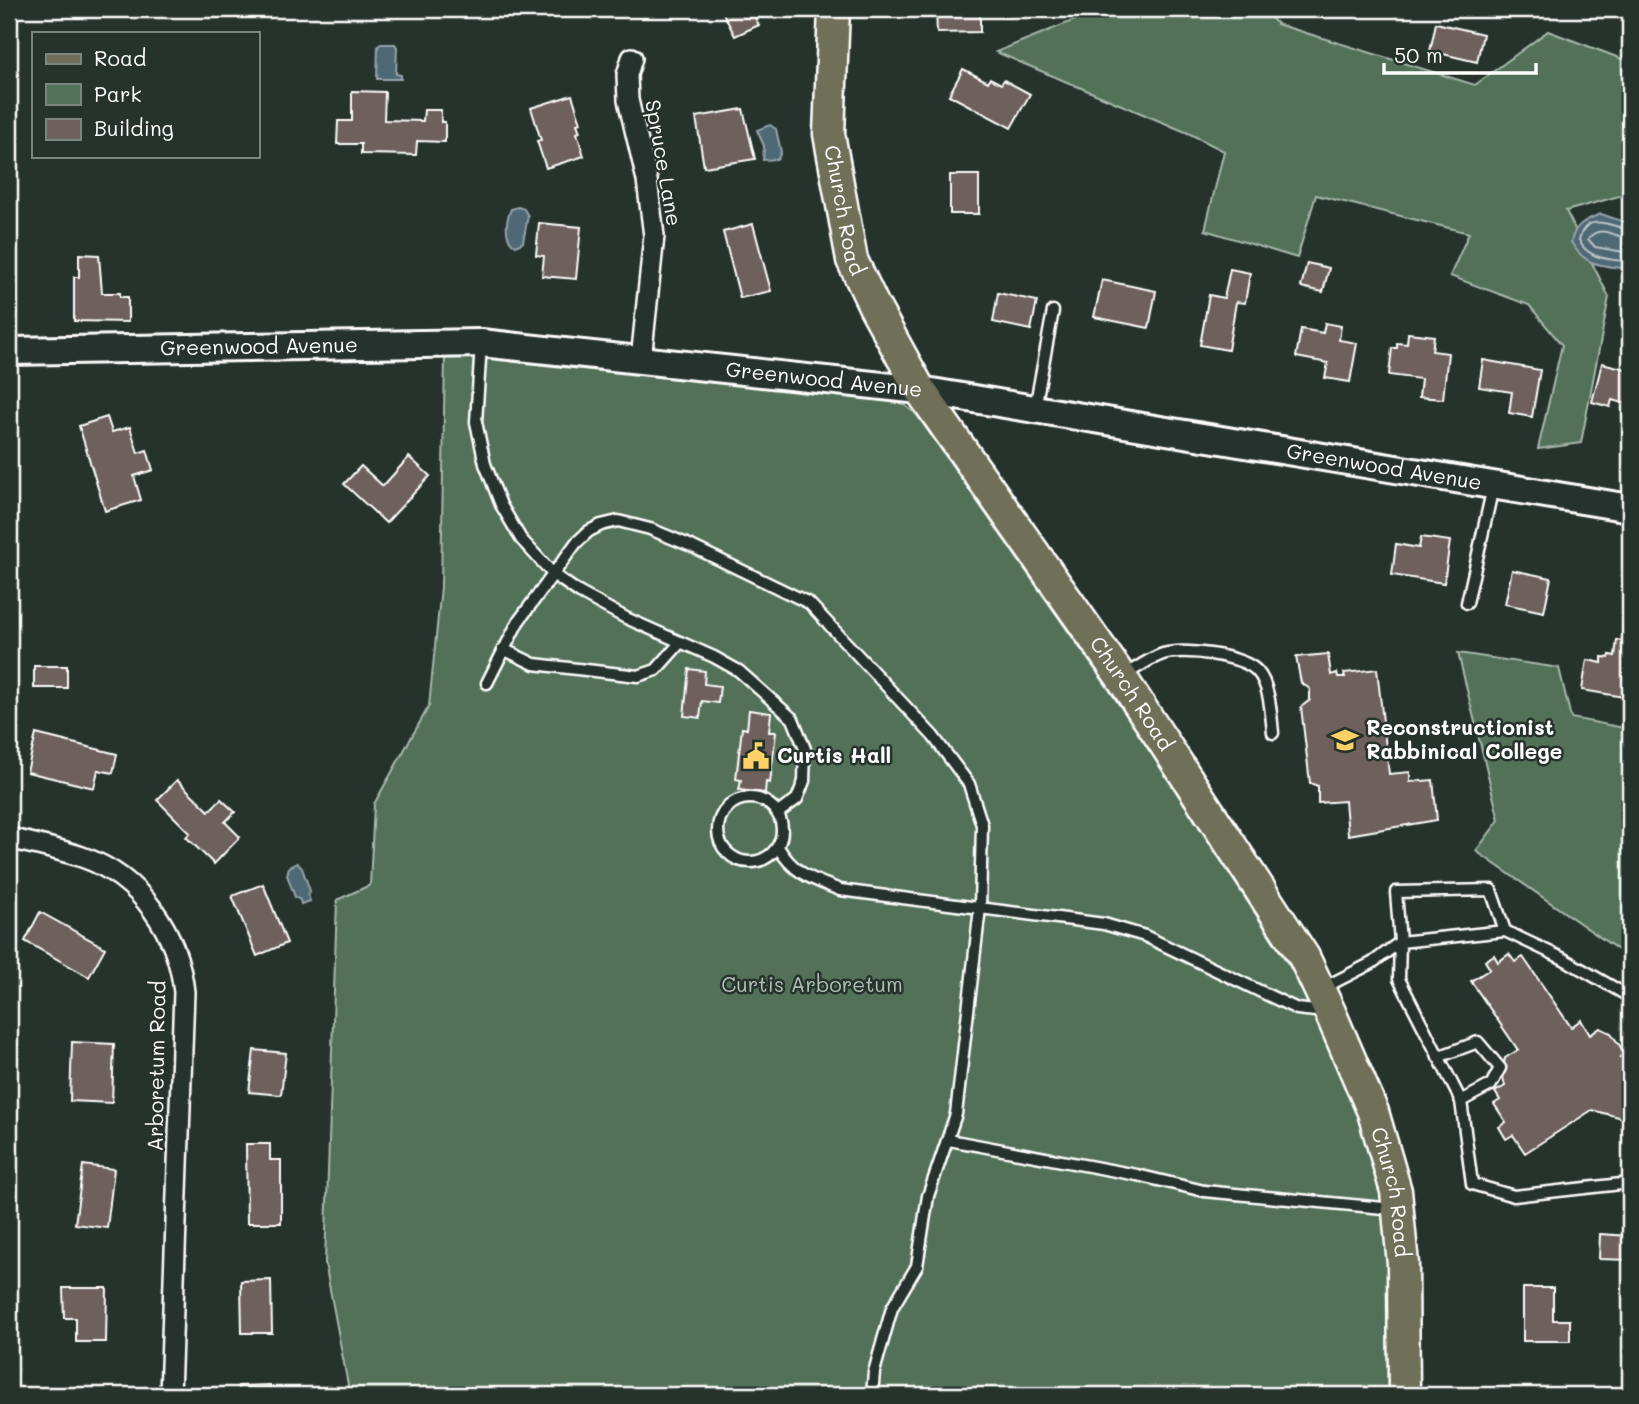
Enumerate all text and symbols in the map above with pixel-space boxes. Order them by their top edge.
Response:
legend [32,32,259,158]
scale bar [1384,32,1536,76]
text: 50 m [1394,41,1443,68]
text: Road [94,44,146,71]
text: Park [94,80,142,107]
street label: Spruce Lane [640,98,689,228]
text: Building [94,114,174,141]
street label: Church Road [819,143,872,280]
street label: Greenwood Avenue [160,330,358,360]
street label: Greenwood Avenue [724,354,924,402]
street label: Greenwood Avenue [1285,436,1484,495]
street label: Church Road [1085,630,1180,755]
place label: Reconstructionist Rabbinical College [1366,713,1562,764]
school or university icon: Reconstructionist Rabbinical College [1330,725,1360,755]
public building icon: Curtis Hall [741,741,771,771]
place label: Curtis Hall [777,741,891,768]
park label: Curtis Arboretum [721,970,903,997]
street label: Arboretum Road [141,980,170,1152]
street label: Church Road [1366,1124,1417,1258]

